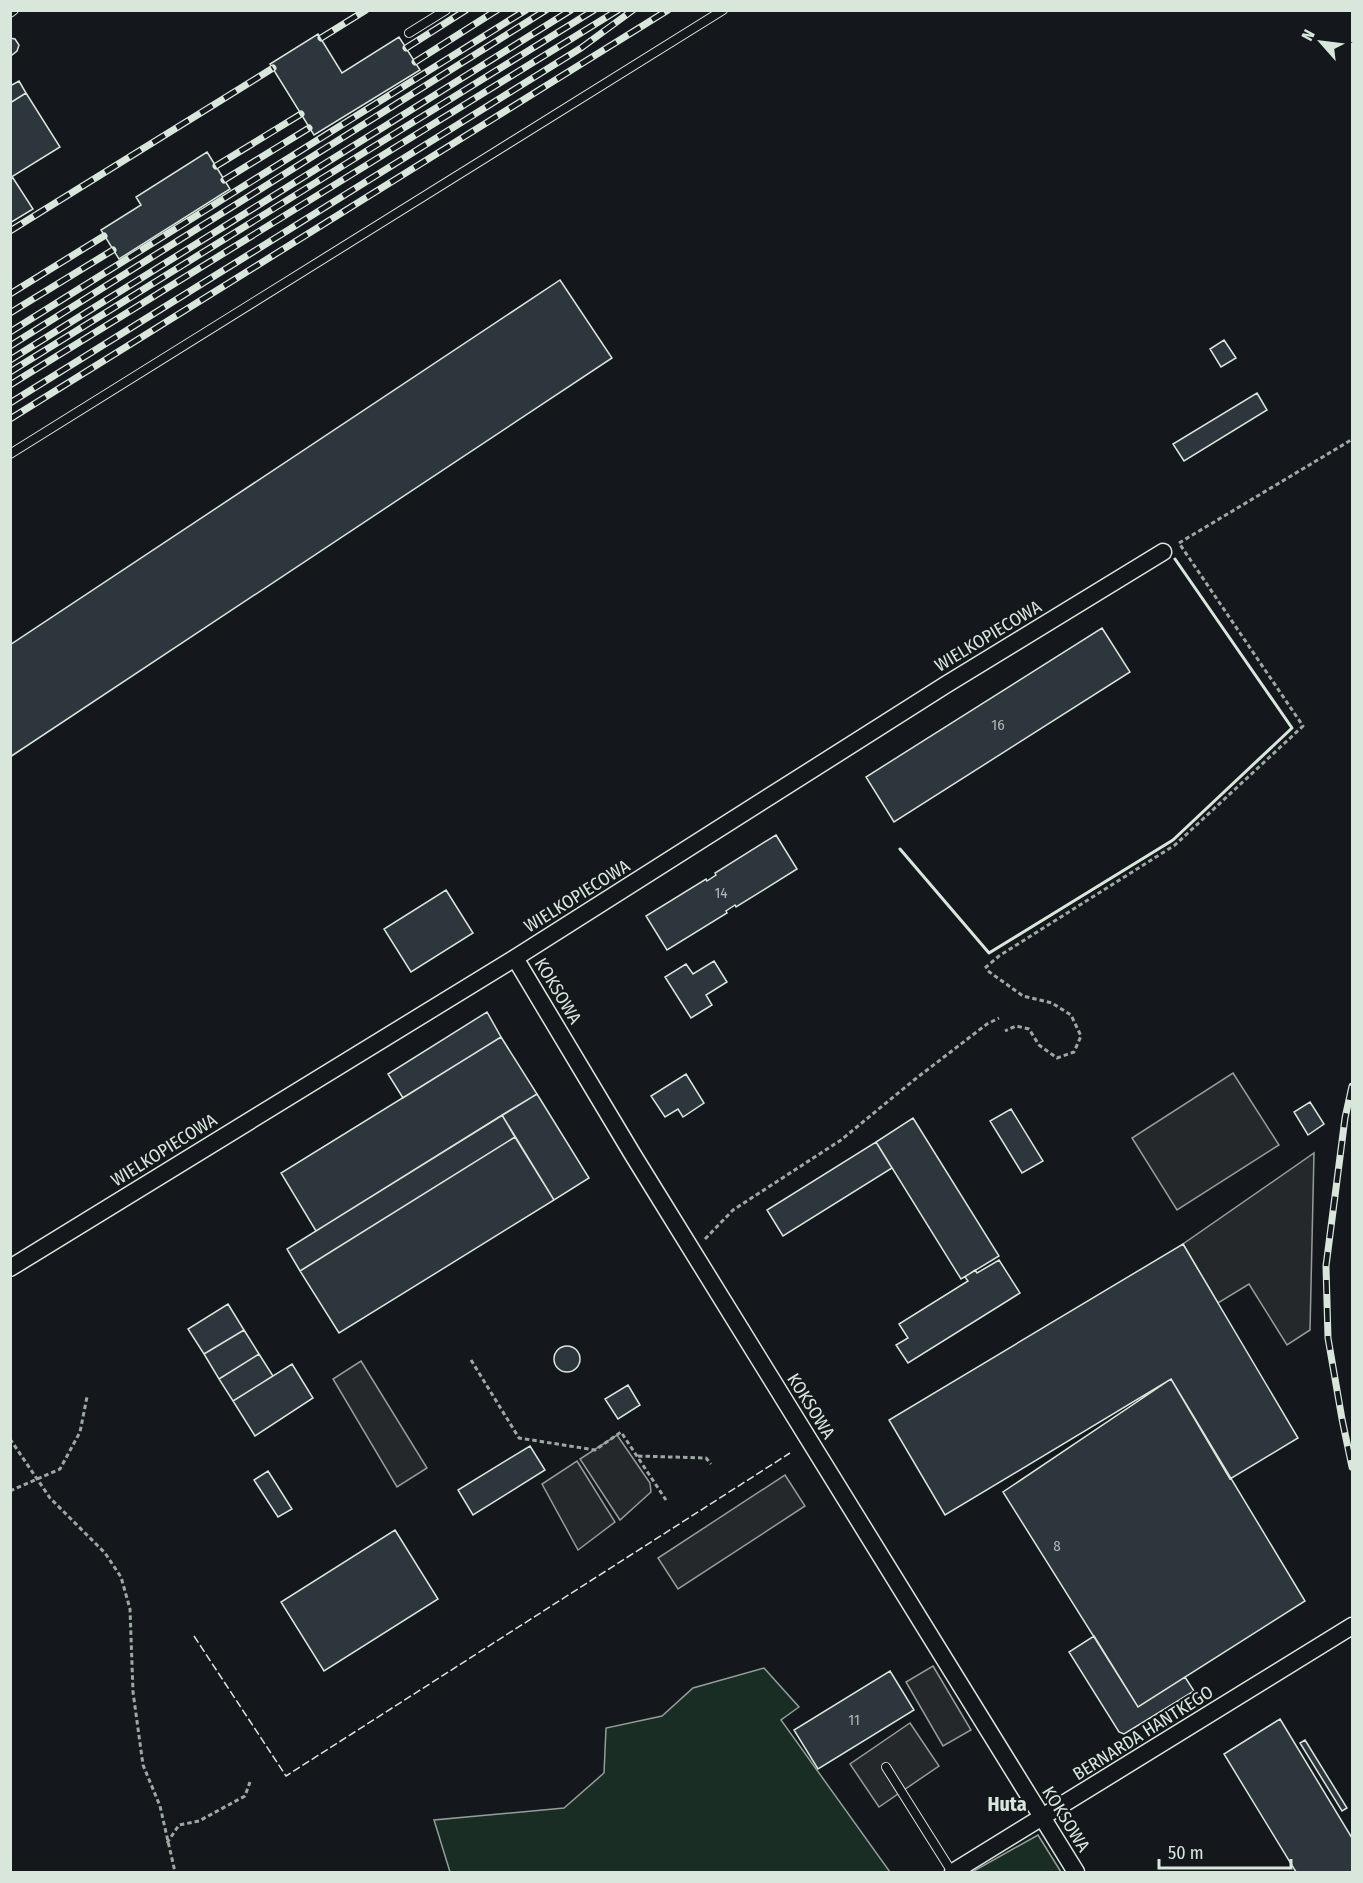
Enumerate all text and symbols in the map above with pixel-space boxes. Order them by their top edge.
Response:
north arrow [1291,12,1351,72]
text: N [1298,26,1319,44]
street label: WIELKOPIECOWA [931,595,1046,676]
house number: 16 [991,716,1005,734]
street label: WIELKOPIECOWA [520,854,634,937]
house number: 14 [714,884,728,902]
street label: KOKSOWA [530,954,587,1028]
street label: WIELKOPIECOWA [107,1108,221,1191]
street label: KOKSOWA [782,1369,840,1443]
house number: 8 [1053,1537,1061,1555]
street label: BERNARDA HANTKEGO [1069,1681,1217,1785]
house number: 11 [848,1711,860,1729]
street label: KOKSOWA [1037,1782,1095,1856]
district label: Huta [987,1792,1027,1816]
scale bar [1159,1832,1291,1870]
text: 50 m [1168,1842,1204,1864]

